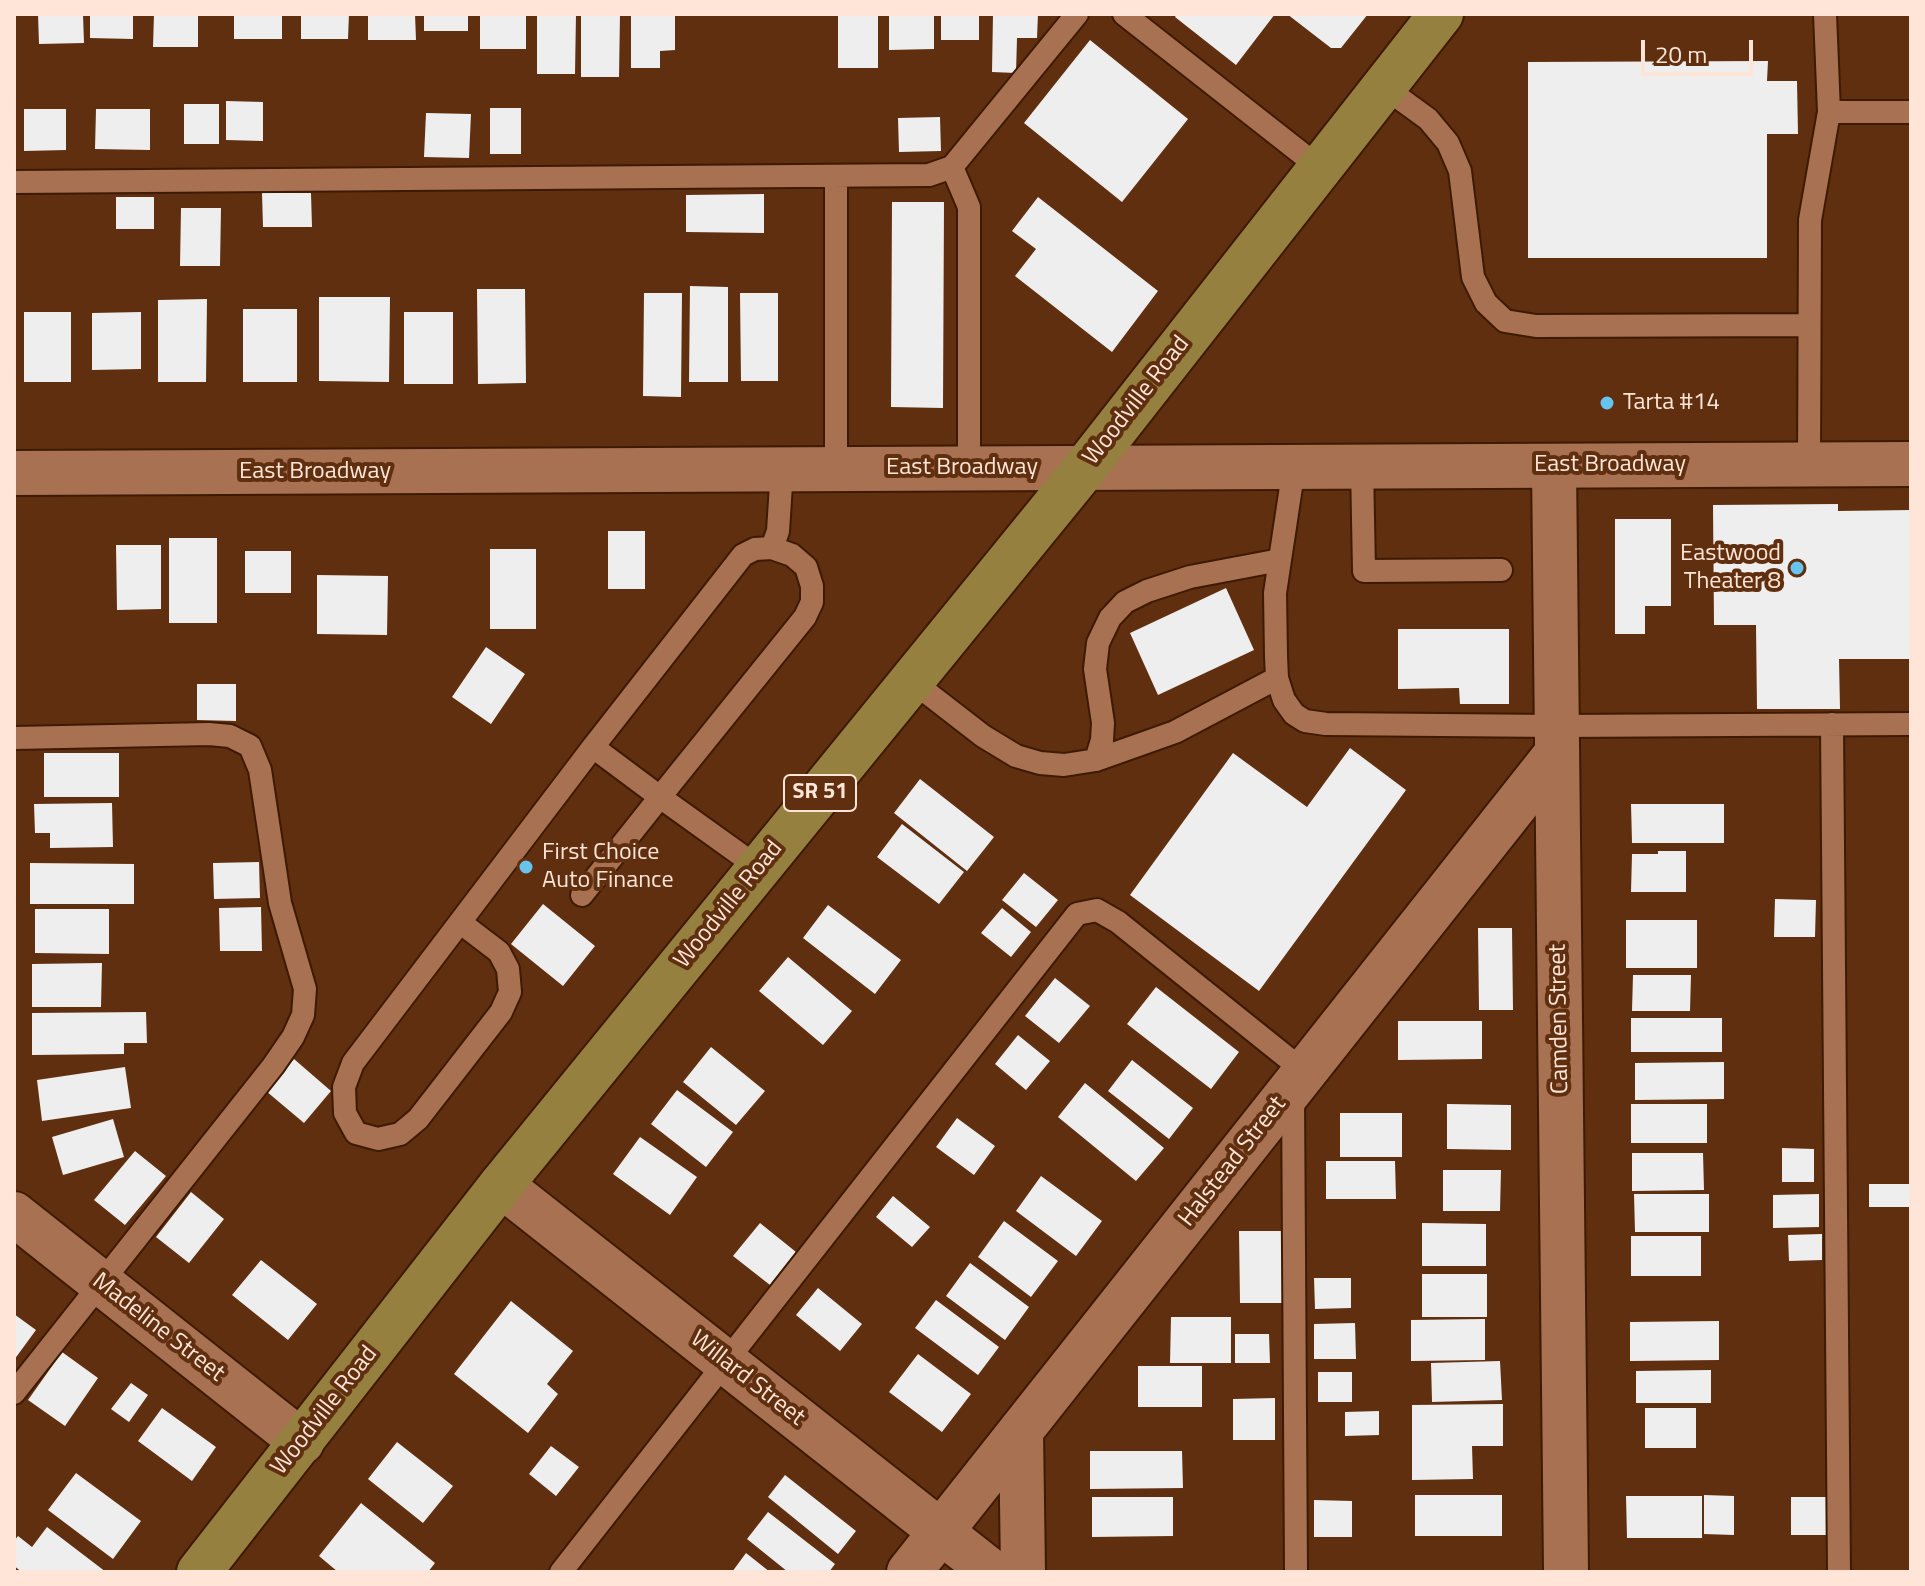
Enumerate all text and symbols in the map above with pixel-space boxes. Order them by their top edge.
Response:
scale bar [1645,24,1757,74]
text: 20 m [1655,36,1707,72]
street label: Woodville Road [1078,331,1196,471]
place label: Tarta #14 [1623,389,1720,417]
marker: Tarta #14 [1598,394,1616,412]
street label: East Broadway [1534,451,1686,479]
street label: East Broadway [886,454,1038,482]
street label: East Broadway [239,458,391,486]
place label: Eastwood Theater 8 [1680,540,1781,596]
marker: Eastwood Theater 8 [1788,559,1806,577]
road number: SR 51 [784,775,856,811]
street label: Woodville Road [669,835,789,975]
place label: First Choice Auto Finance [542,839,674,895]
marker: First Choice Auto Finance [517,858,535,876]
street label: Camden Street [1544,944,1576,1094]
street label: Halstead Street [1173,1091,1293,1233]
street label: Madeline Street [86,1267,230,1389]
street label: Willard Street [684,1325,810,1433]
street label: Woodville Road [266,1341,384,1481]

